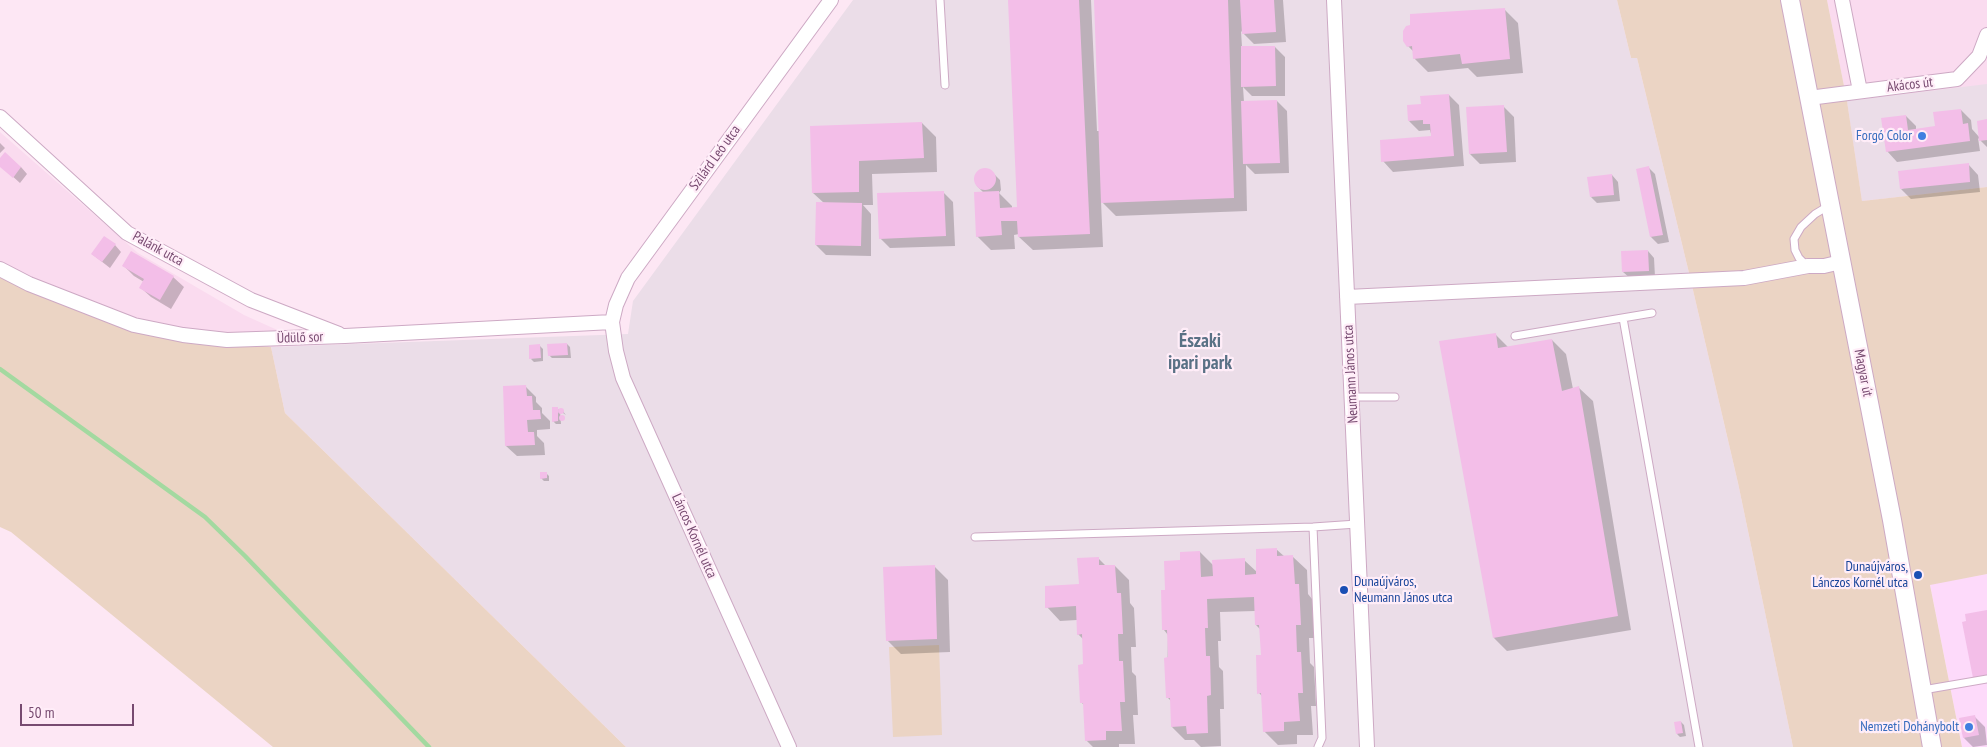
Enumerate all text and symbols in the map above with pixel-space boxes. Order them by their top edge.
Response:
street label: Akácos út [1886,74,1934,96]
street label: Szilárd Leó utca [686,122,744,194]
place label: Forgó Color [1856,128,1912,144]
marker: Forgó Color [1916,130,1928,142]
street label: Palánk utca [130,228,186,270]
street label: Neumann János utca [1340,324,1362,424]
street label: Üdülő sor [277,329,323,347]
district label: Északi ipari park [1168,331,1232,375]
street label: Magyar út [1850,348,1876,398]
street label: Láncos Kornél utca [668,491,720,581]
place label: Dunaújváros, Lánczos Kornél utca [1812,559,1908,592]
marker: Dunaújváros, Lánczos Kornél utca [1912,569,1924,581]
place label: Dunaújváros, Neumann János utca [1354,574,1453,606]
marker: Dunaújváros, Neumann János utca [1338,584,1350,596]
scale bar [22,694,136,726]
text: 50 m [28,703,54,722]
place label: Nemzeti Dohánybolt [1860,719,1959,735]
marker: Nemzeti Dohánybolt [1963,721,1975,733]

